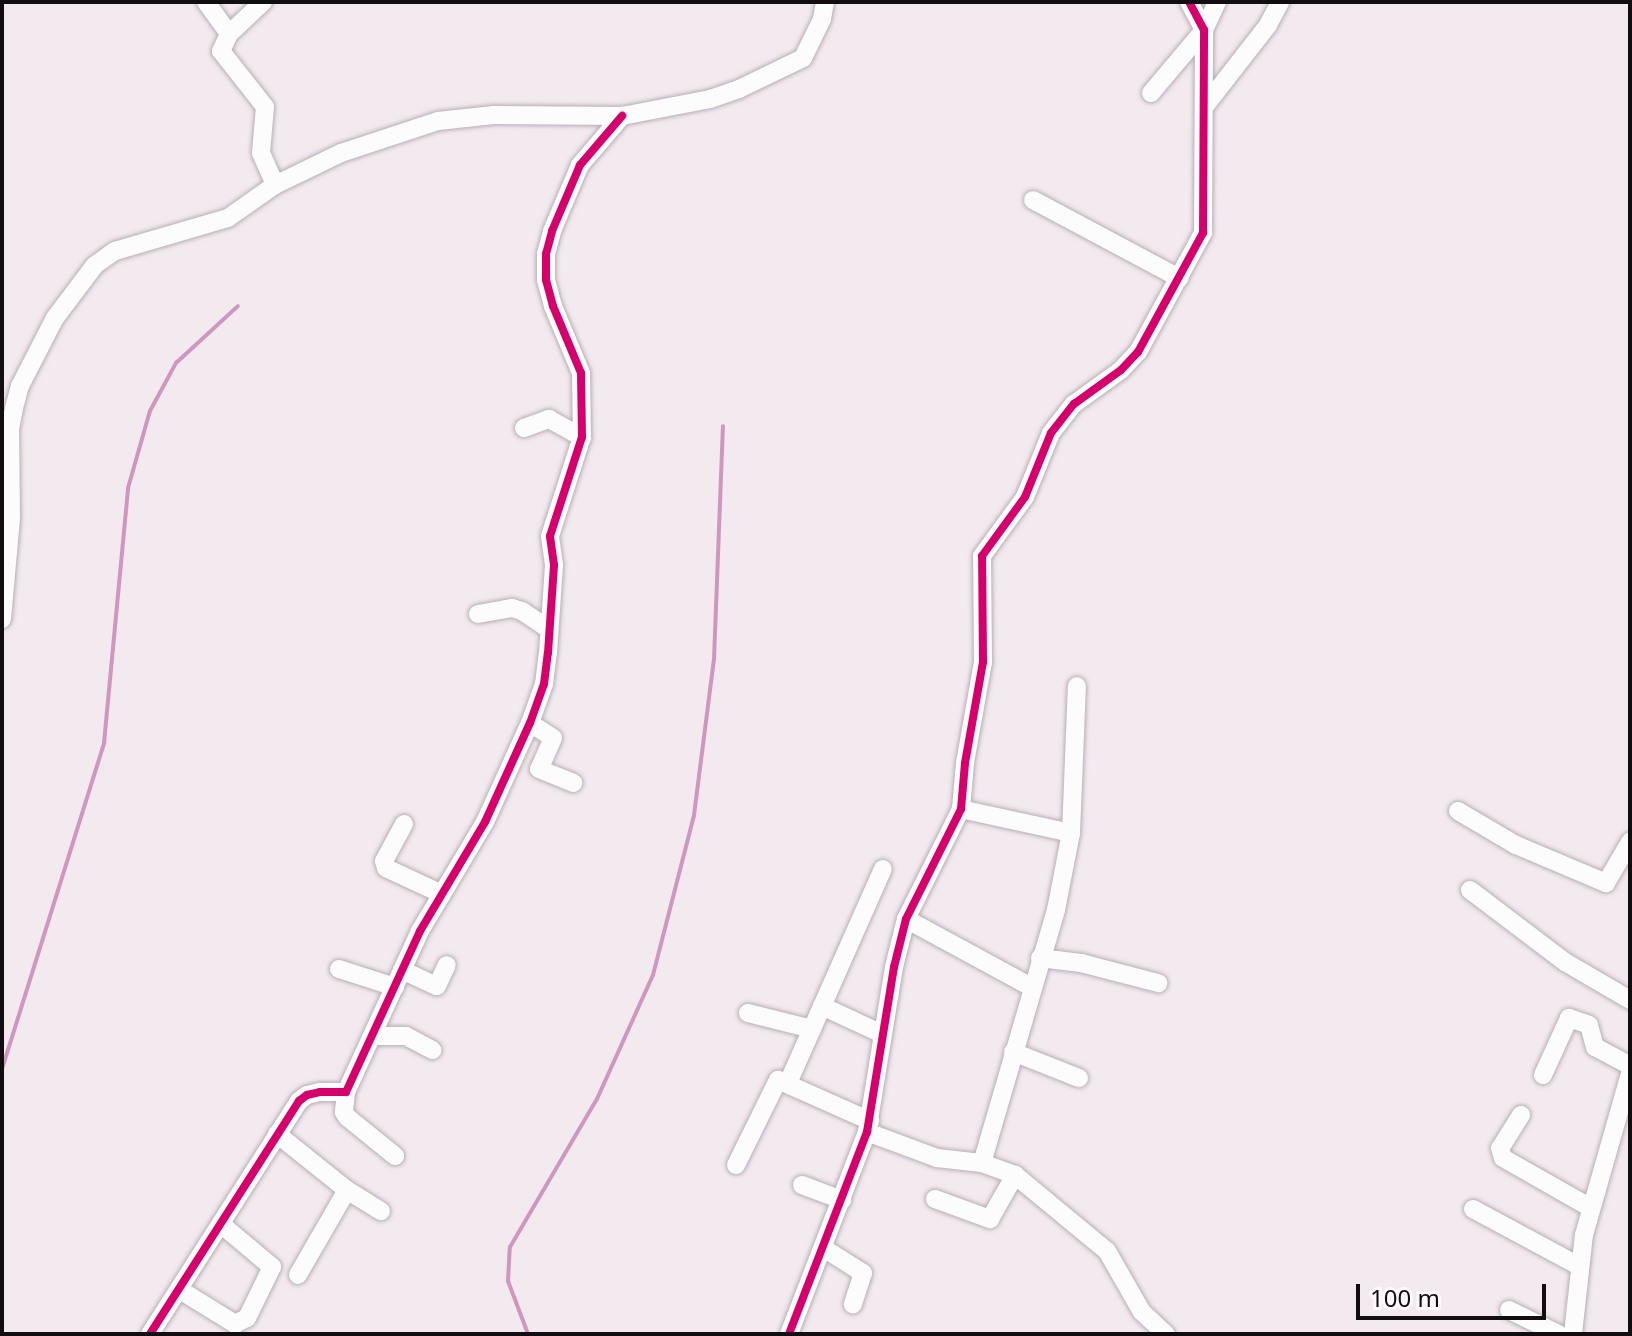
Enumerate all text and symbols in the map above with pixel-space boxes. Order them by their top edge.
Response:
scale bar [1360,1268,1550,1318]
text: 100 m [1370,1281,1440,1314]

